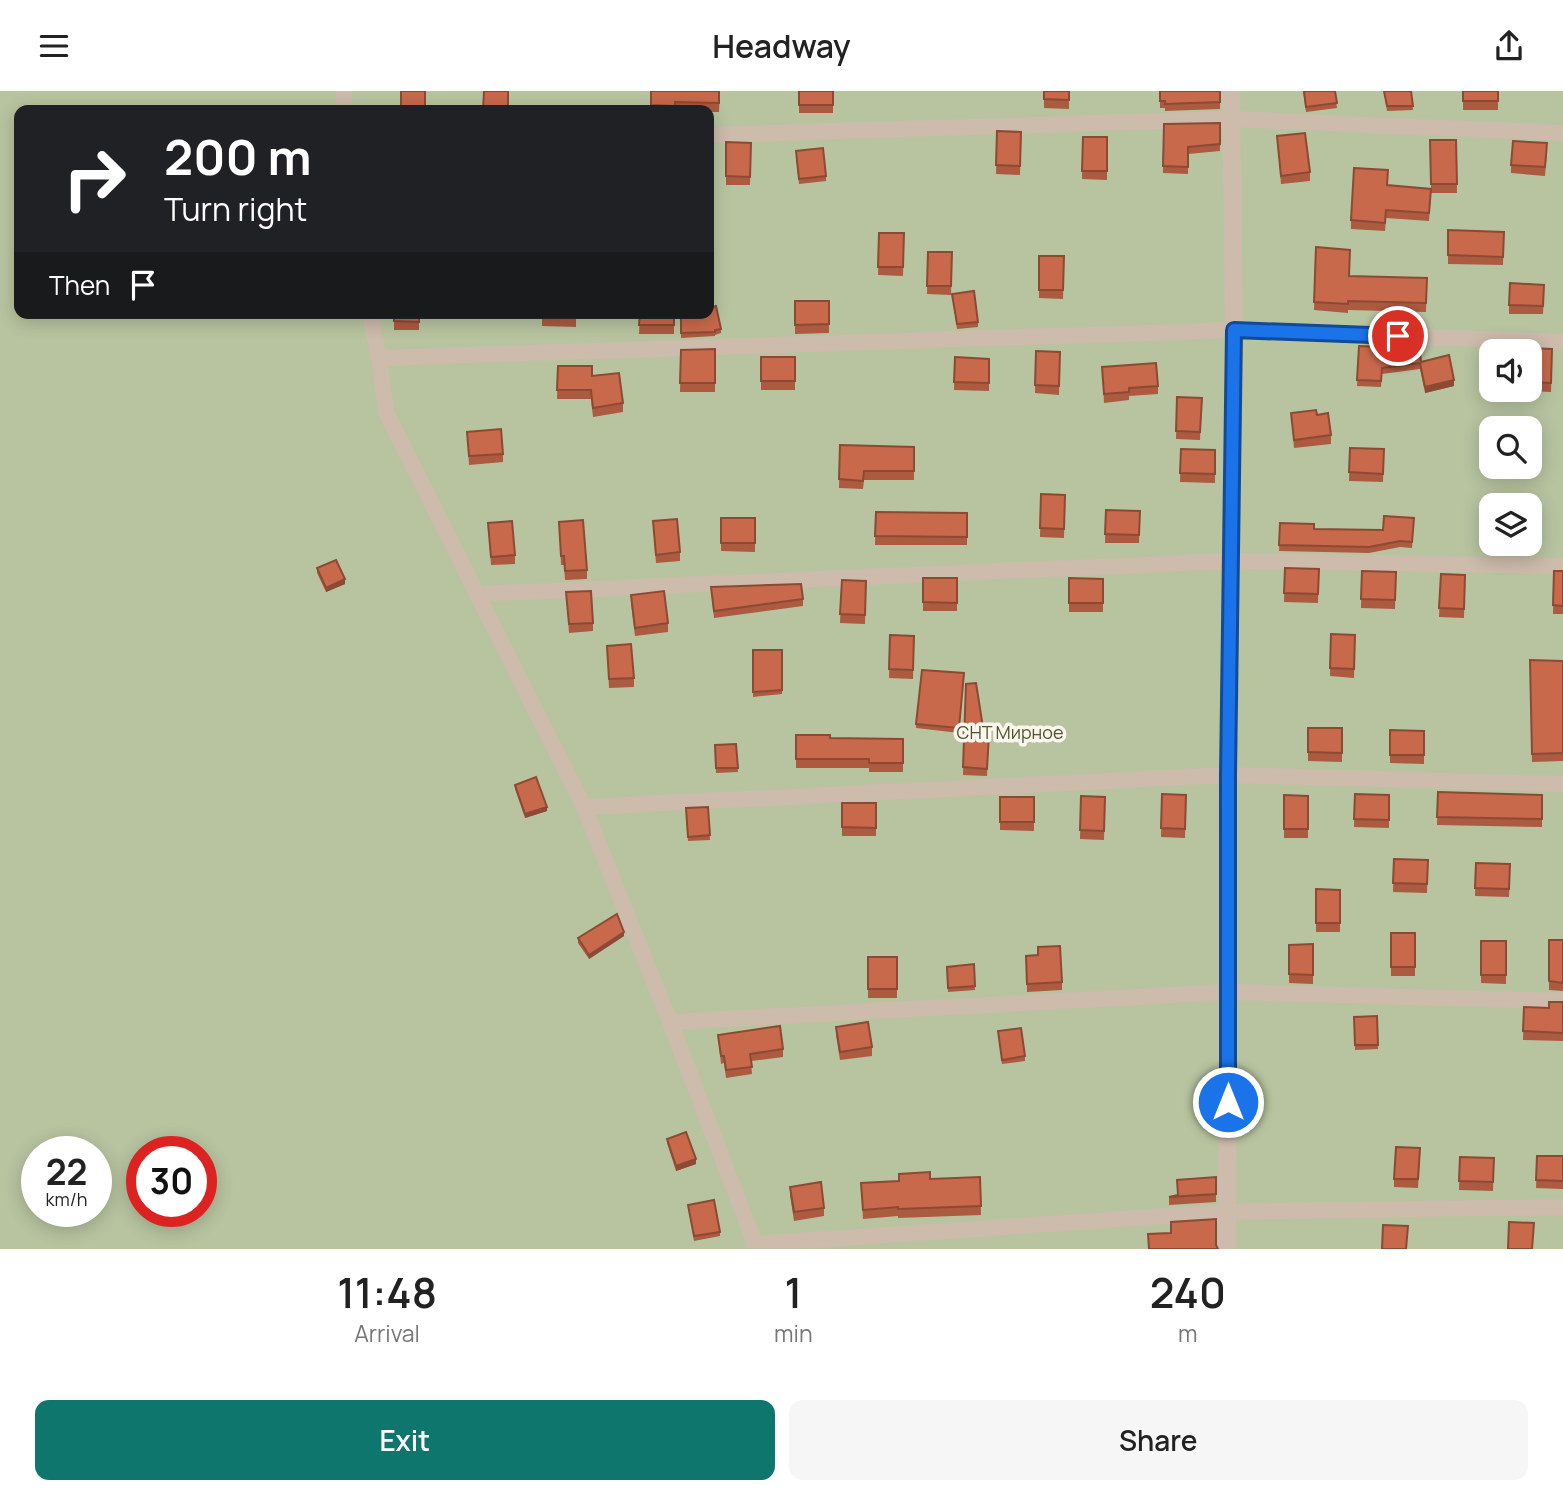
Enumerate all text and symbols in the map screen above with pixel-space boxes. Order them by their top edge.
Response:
text: Headway [712,24,851,68]
icon: menu [35,27,73,65]
icon: share [1490,27,1528,65]
text: 200 m [164,123,312,190]
icon: right [49,133,140,224]
text: Turn right [164,187,307,231]
icon: arrive [124,266,162,304]
text: Then [49,267,110,303]
pin [1368,306,1428,366]
icon: arrive [1379,317,1417,355]
map controls [1479,339,1542,556]
button: sound [1479,339,1542,402]
button: search [1479,416,1542,479]
button: layers [1479,493,1542,556]
park label: СНТ Мирное [957,720,1063,744]
position arrow [1191,1065,1265,1139]
speed limit sign: 30 [126,1136,217,1227]
text: 22 [46,1148,87,1196]
text: km/h [46,1187,87,1211]
text: 11:48 [337,1263,437,1321]
text: 1 [784,1263,802,1321]
text: 240 [1150,1263,1226,1321]
text: Arrival [354,1317,420,1349]
text: min [774,1317,813,1349]
text: m [1178,1317,1198,1349]
button: Exit [35,1400,775,1480]
button: Share [789,1400,1528,1480]

